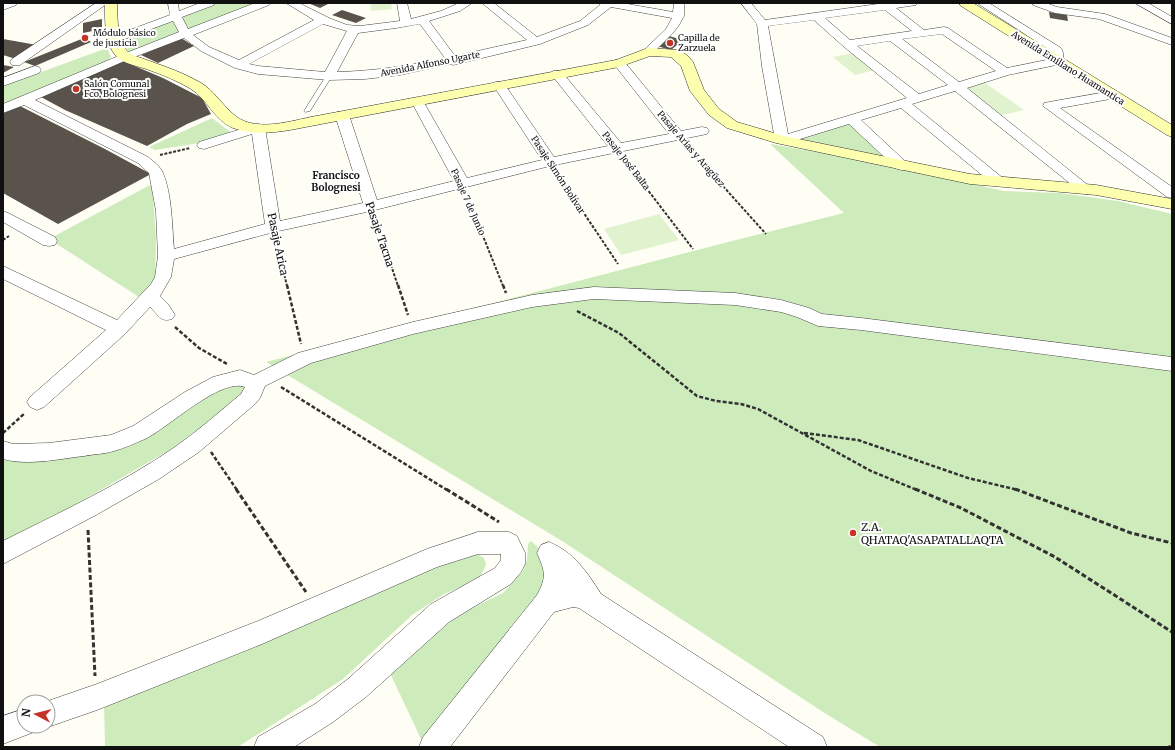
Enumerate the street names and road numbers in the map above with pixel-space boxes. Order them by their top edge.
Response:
street label: Avenida Emiliano Huamantica [1009,28,1127,107]
street label: Avenida Alfonso Ugarte [378,48,481,79]
street label: Pasaje Arias y Aragüez [655,108,728,189]
street label: Pasaje José Balta [600,129,653,192]
street label: Pasaje Simón Bolívar [529,134,588,216]
street label: Pasaje 7 de Junio [449,167,488,237]
street label: Pasaje Tacna [362,200,398,269]
street label: Pasaje Arica [265,211,291,277]

